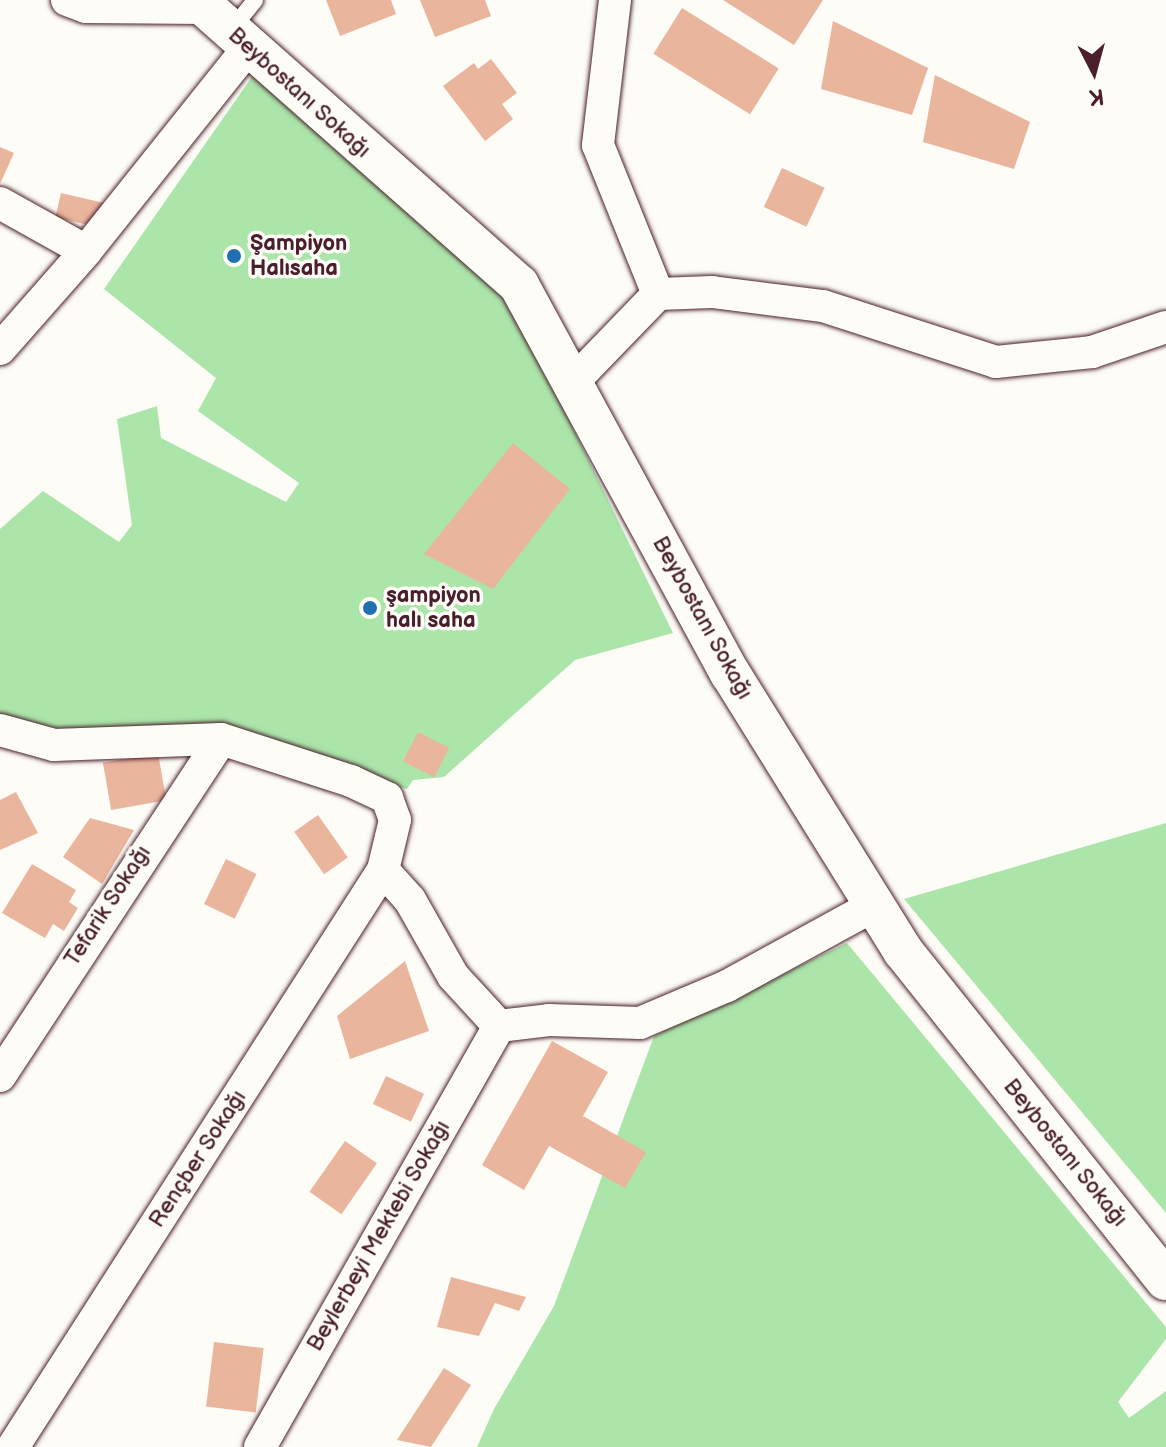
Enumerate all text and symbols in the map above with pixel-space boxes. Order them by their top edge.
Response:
street label: Beybostanı Sokağı [222,22,376,164]
north arrow [1054,32,1134,112]
text: K [1088,82,1105,111]
place label: Şampiyon Halısaha [250,230,347,282]
marker: Şampiyon Halısaha [225,247,243,265]
street label: Beybostanı Sokağı [646,532,758,704]
place label: şampiyon halı saha [386,582,481,634]
marker: şampiyon halı saha [361,599,379,617]
street label: Tefarik Sokağı [59,841,157,971]
street label: Beybostanı Sokağı [997,1074,1133,1232]
street label: Rençber Sokağı [144,1085,252,1233]
street label: Beylerbeyi Mektebi Sokağı [302,1116,456,1356]

